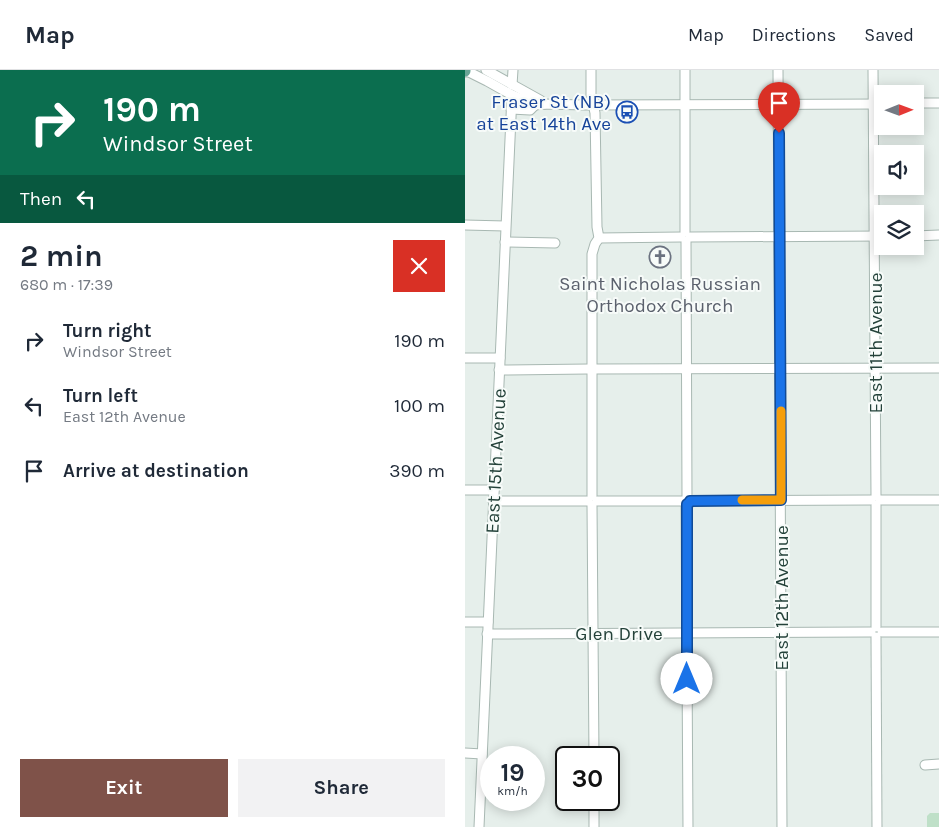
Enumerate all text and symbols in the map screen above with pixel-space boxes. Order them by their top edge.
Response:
text: Map [25,21,75,49]
text: Map [688,24,724,46]
text: Directions [752,24,836,46]
text: Saved [864,24,914,46]
pin [758,82,800,133]
north arrow [874,85,924,135]
map controls [874,85,924,255]
text: 190 m [103,89,201,130]
icon: arrive [765,89,793,117]
icon: right [20,90,85,155]
place label: Fraser St (NB) at East 14th Ave [476,91,611,135]
bus stop icon: Fraser St (NB) at East 14th Ave [615,100,639,124]
text: Windsor Street [103,131,253,157]
button: sound [874,145,924,195]
icon: left [72,185,100,213]
text: Then [20,188,62,210]
button: layers [874,205,924,255]
text: 2 min [20,238,103,274]
button: close [393,240,445,292]
church icon: Saint Nicholas Russian Orthodox Church [648,245,672,269]
place label: Saint Nicholas Russian Orthodox Church [559,273,761,317]
street label: East 11th Avenue [865,273,887,414]
text: 680 m · 17:39 [20,275,113,294]
text: Turn right [63,320,152,342]
icon: right [20,327,48,355]
text: 190 m [394,330,445,352]
text: Windsor Street [63,342,172,361]
text: Turn left [63,385,138,407]
street label: East 15th Avenue [481,388,511,534]
icon: left [20,392,48,420]
text: 100 m [394,395,445,417]
text: East 12th Avenue [63,407,186,426]
icon: arrive [20,457,48,485]
text: Arrive at destination [63,460,249,482]
text: 390 m [389,460,445,482]
street label: East 12th Avenue [771,525,793,671]
street label: Glen Drive [575,623,663,645]
position arrow [660,652,712,704]
speed limit sign: 30 [555,746,620,811]
text: 19 [500,758,525,787]
button: Exit [20,759,228,817]
button: Share [238,759,445,817]
text: km/h [497,784,528,798]

